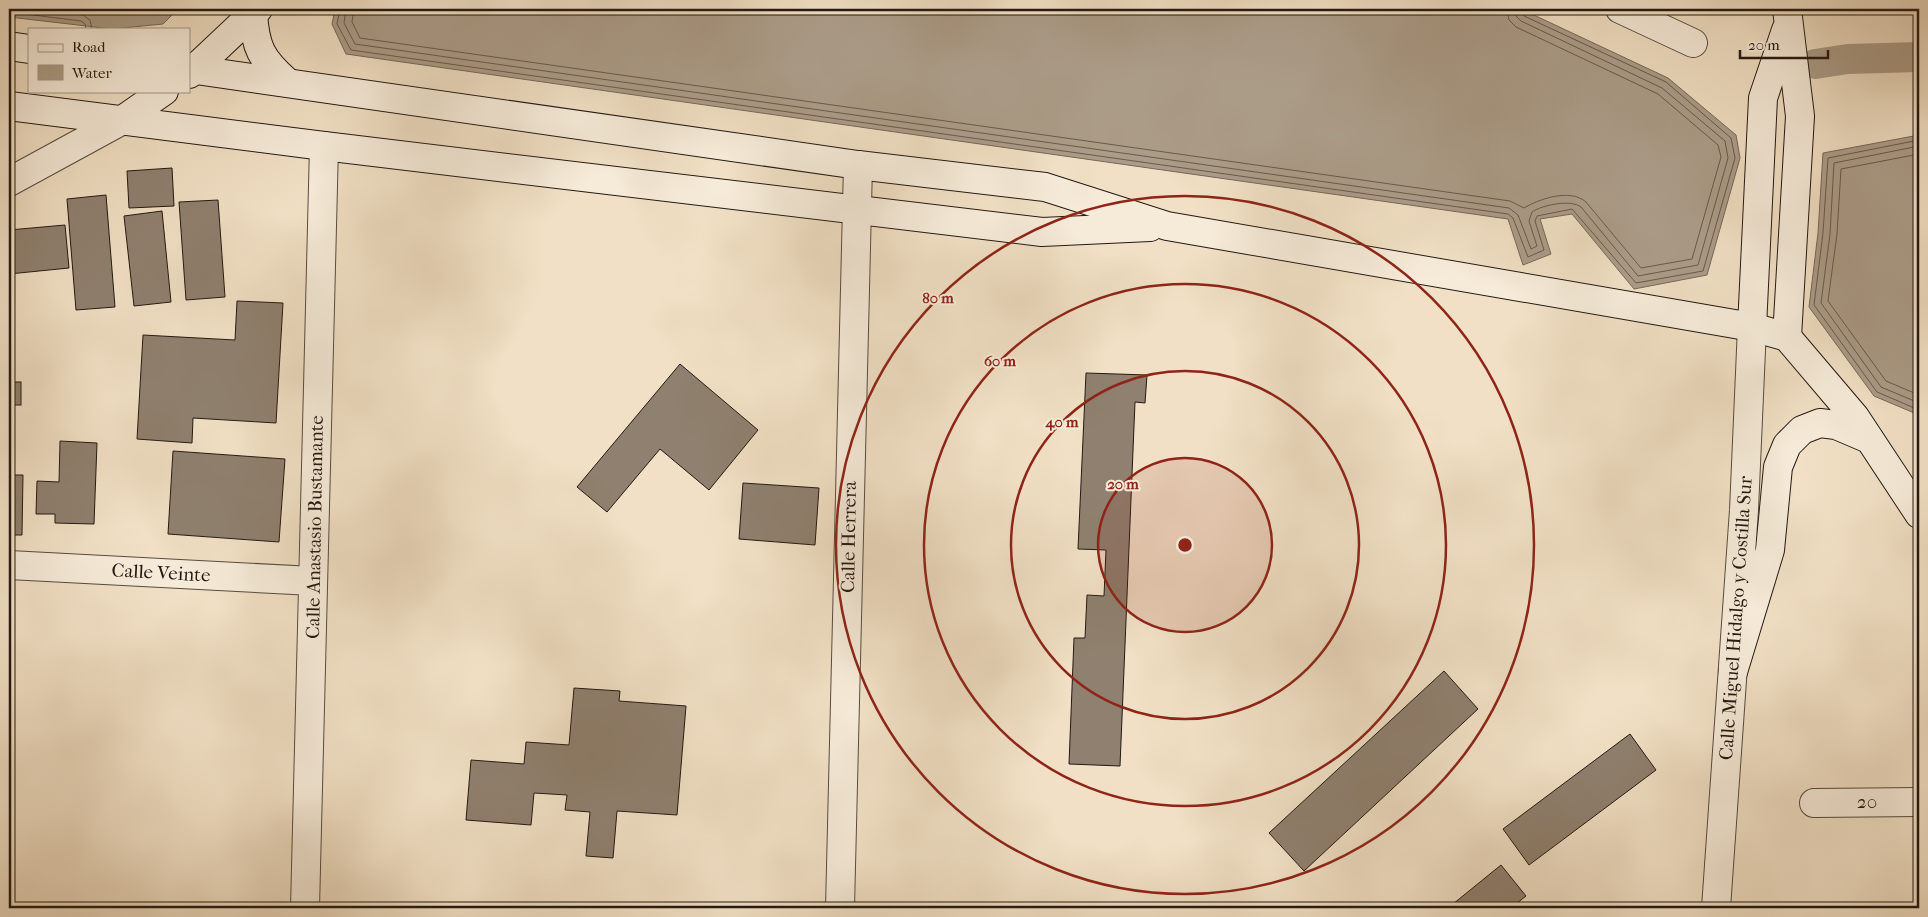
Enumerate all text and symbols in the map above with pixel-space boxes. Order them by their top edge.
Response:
legend [28,28,190,92]
scale bar [1740,28,1828,60]
text: 20 m [1748,36,1780,54]
text: Road [72,38,106,56]
text: Water [71,64,112,82]
text: 80 m [922,289,954,307]
text: 60 m [984,352,1017,370]
text: 40 m [1045,413,1079,431]
street label: Calle Anastasio Bustamante [302,415,328,639]
street label: Calle Miguel Hidalgo y Costilla Sur [1715,474,1757,761]
text: 20 m [1107,475,1139,493]
street label: Calle Herrera [837,481,861,593]
centre of rings [1176,536,1194,554]
street label: Calle Veinte [111,559,211,587]
street label: 20 [1857,791,1877,813]

